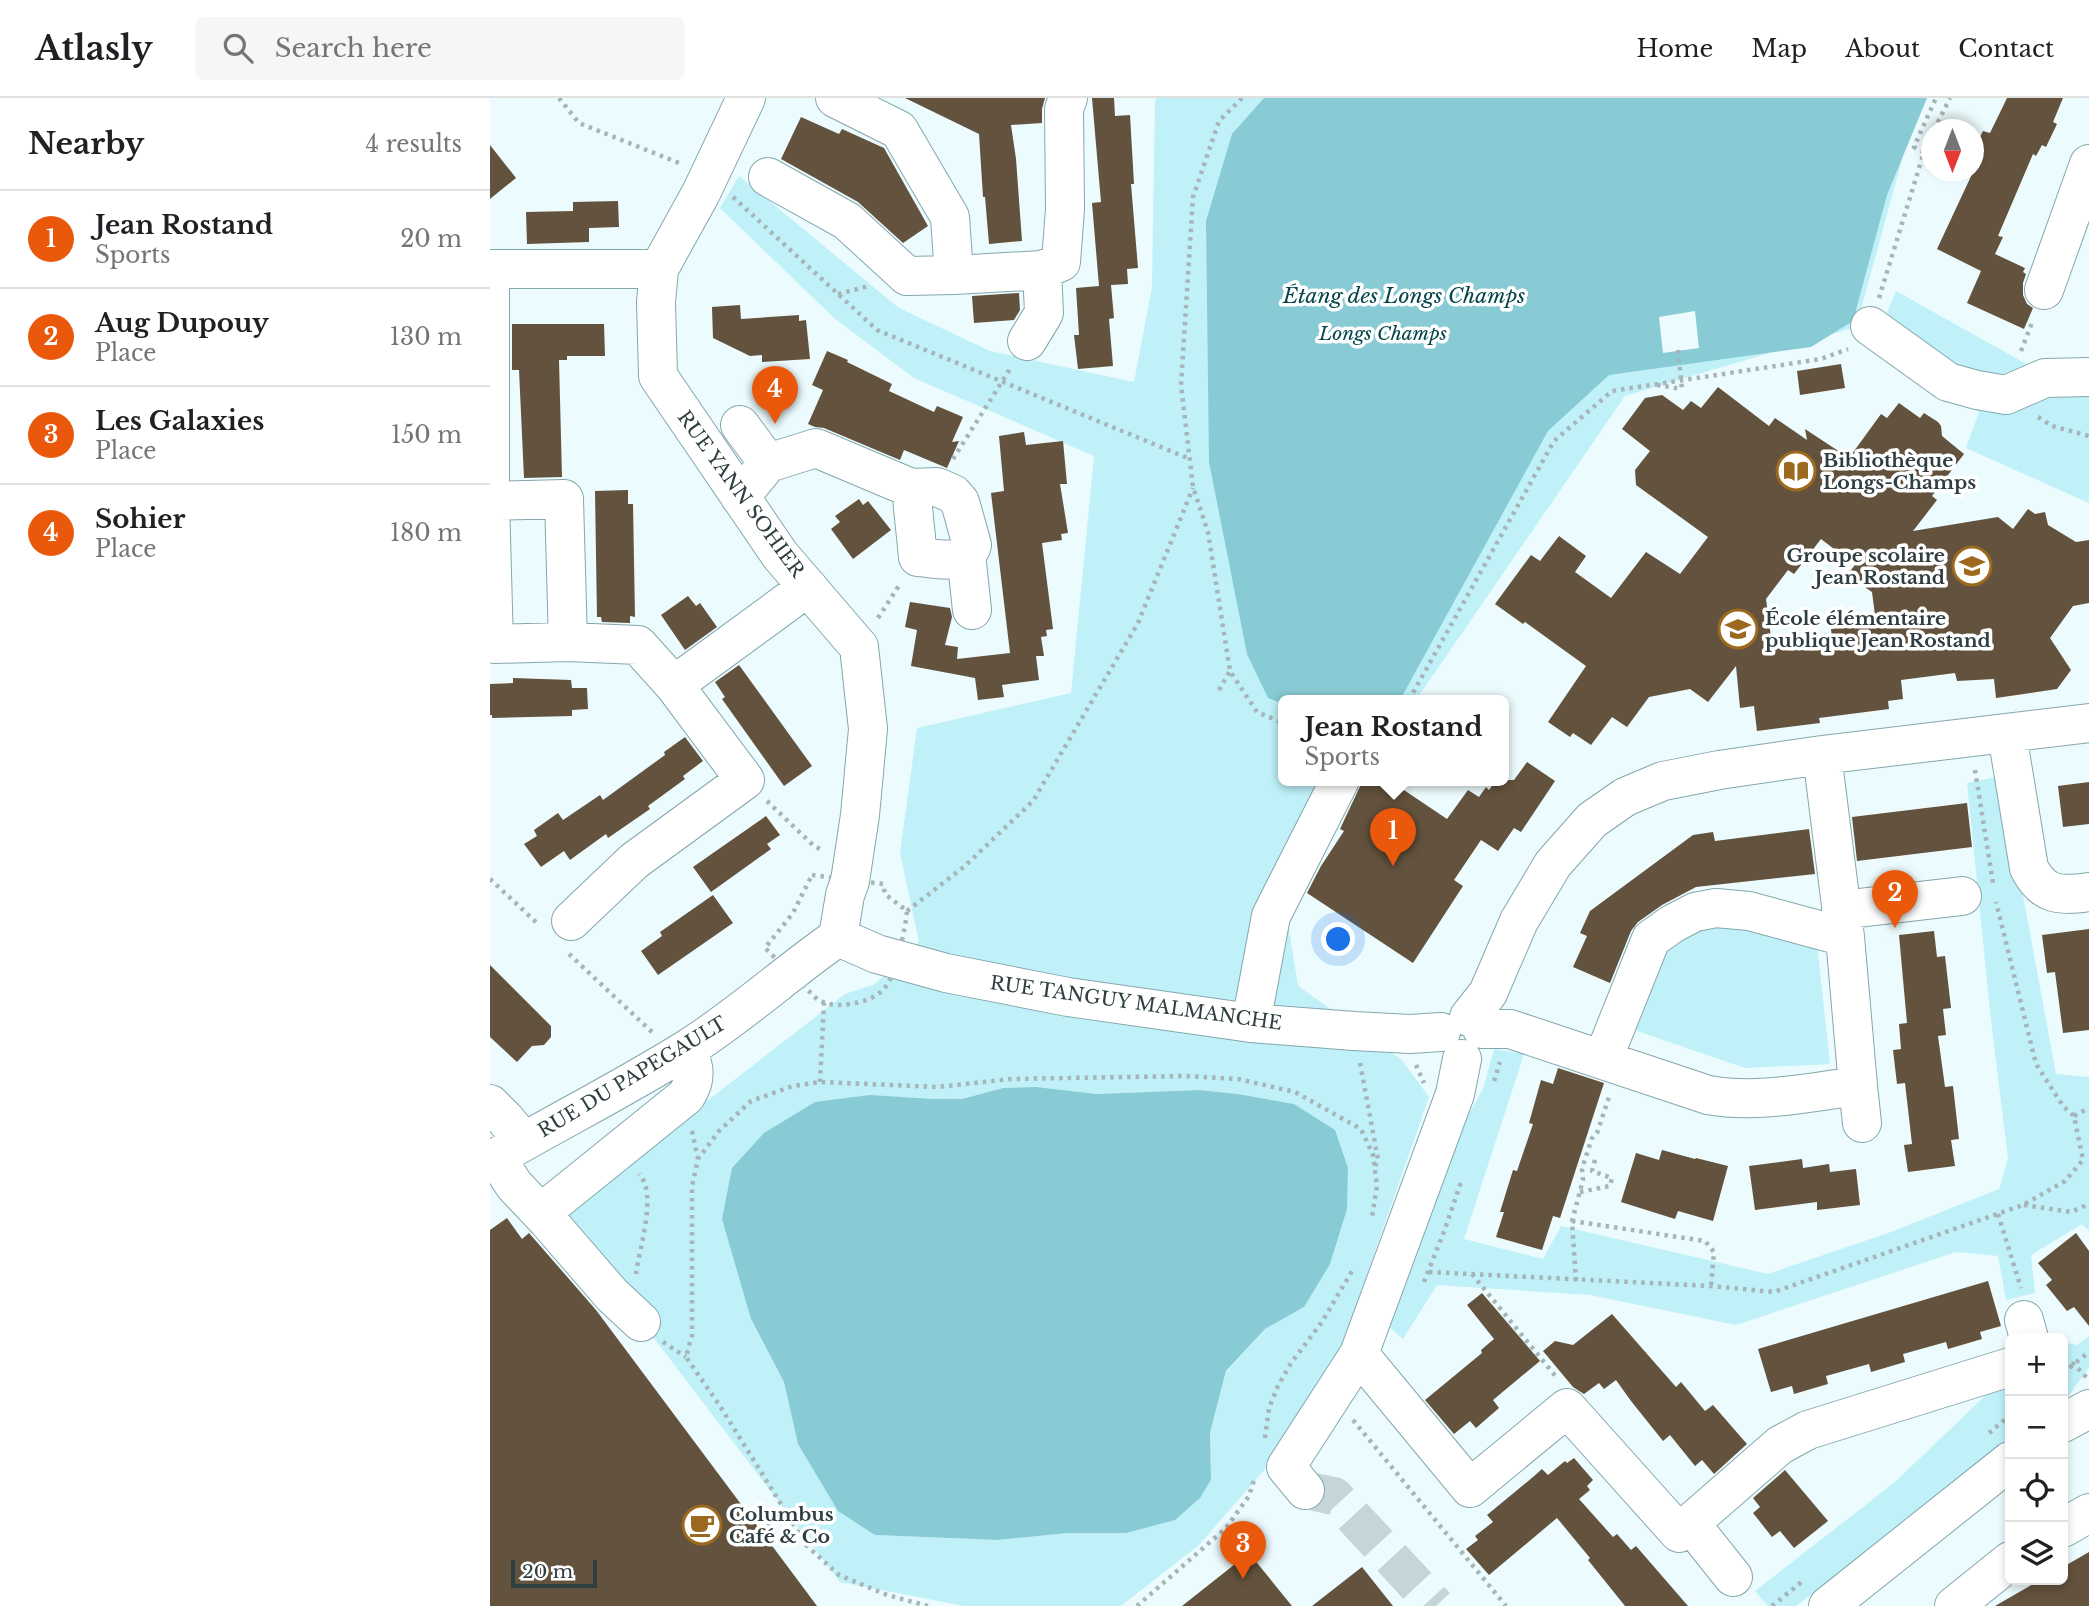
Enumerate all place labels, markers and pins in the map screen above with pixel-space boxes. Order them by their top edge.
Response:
pin: 4 [752,366,798,424]
place label: Bibliothèque Longs-Champs [1823,449,1976,494]
library icon: Bibliothèque Longs-Champs [1775,450,1817,492]
place label: Groupe scolaire Jean Rostand [1786,544,1945,589]
school or university icon: Groupe scolaire Jean Rostand [1951,545,1993,587]
place label: École élémentaire publique Jean Rostand [1765,607,1991,652]
school or university icon: École élémentaire publique Jean Rostand [1717,608,1759,650]
pin: 1 [1370,808,1416,866]
pin: 2 [1872,870,1918,928]
place label: Columbus Café & Co [729,1503,834,1548]
cafe icon: Columbus Café & Co [681,1504,723,1546]
pin: 3 [1220,1521,1266,1579]

